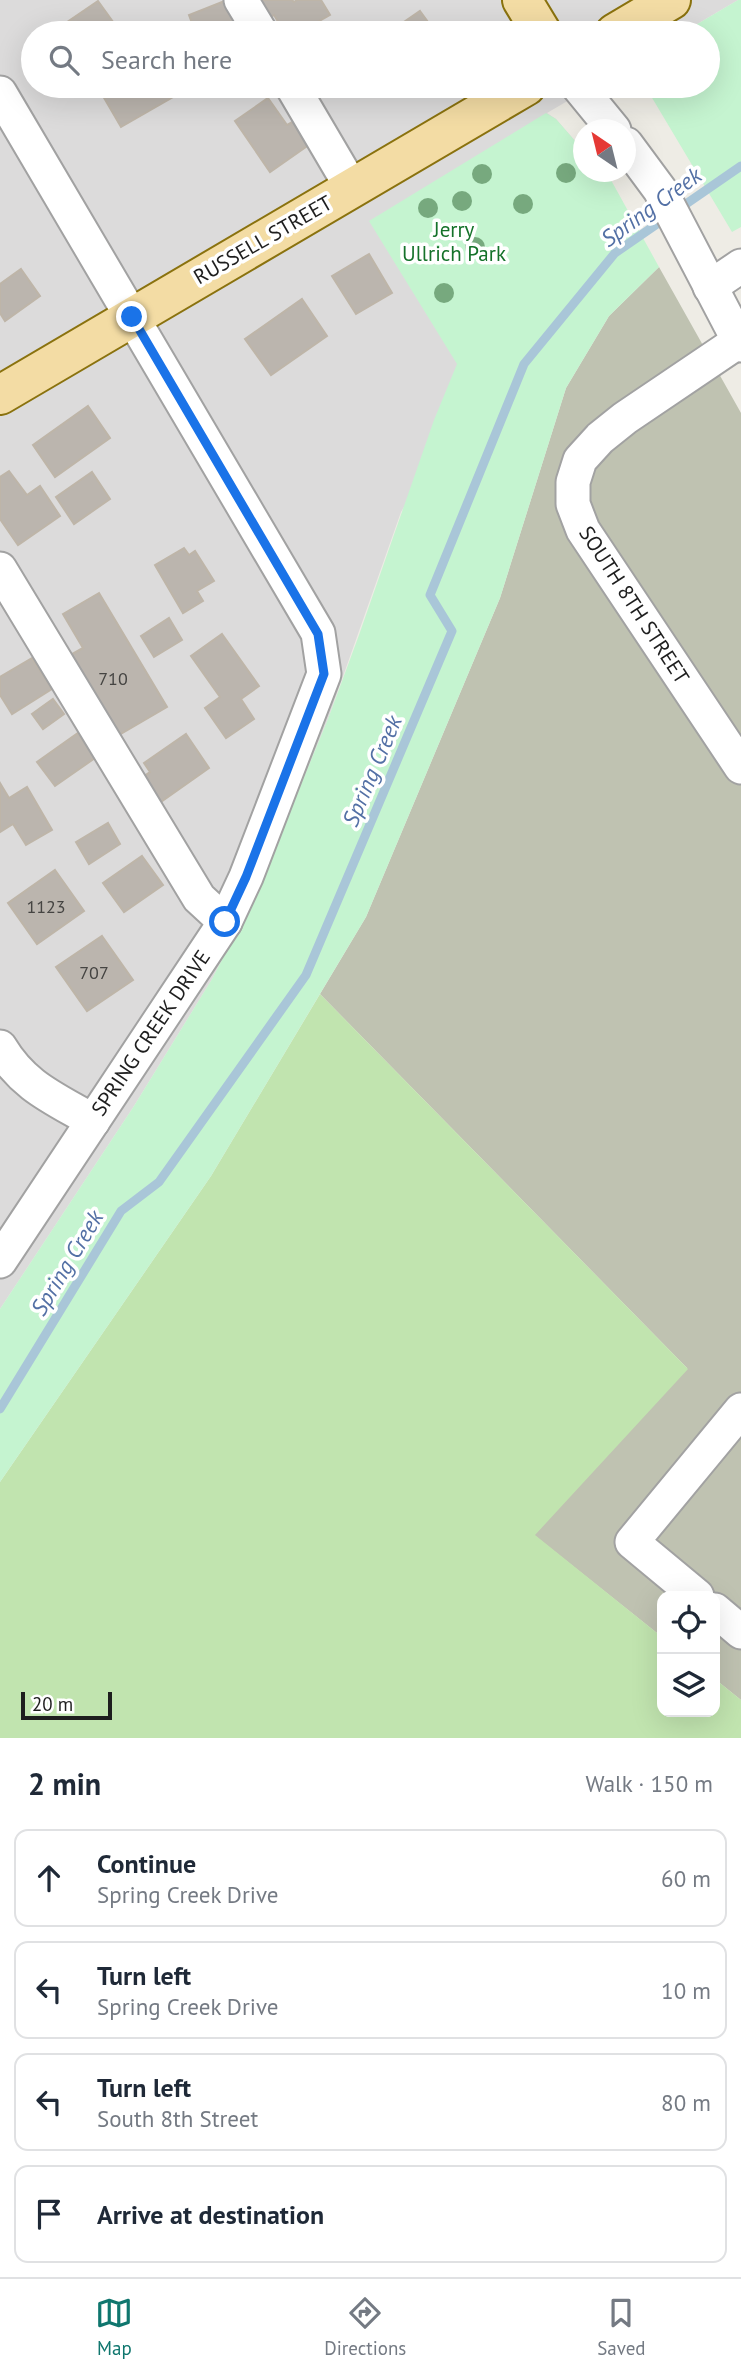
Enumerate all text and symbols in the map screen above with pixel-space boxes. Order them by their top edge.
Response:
search box [21,21,720,98]
icon: search [45,41,83,79]
text: Search here [101,43,232,76]
north arrow [573,119,636,182]
water label: Spring Creek [595,159,708,253]
street label: RUSSELL STREET [189,189,337,290]
park label: Jerry Ullrich Park [402,216,506,267]
route end [116,301,147,332]
street label: SOUTH 8TH STREET [573,521,696,689]
house number: 710 [98,667,128,690]
water label: Spring Creek [335,710,408,831]
house number: 1123 [26,895,66,918]
route start [209,906,240,937]
street label: SPRING CREEK DRIVE [85,945,216,1121]
house number: 707 [79,961,109,984]
water label: Spring Creek [24,1203,110,1321]
map controls [657,1591,720,1717]
button: locate [657,1591,720,1654]
button: layers [657,1654,720,1717]
scale bar [21,1689,112,1721]
text: 20 m [32,1692,73,1716]
text: 2 min [28,1764,101,1803]
text: Walk · 150 m [586,1769,713,1798]
text: Continue [97,1847,196,1880]
icon: ahead [30,1859,68,1897]
text: 60 m [661,1864,711,1893]
text: Spring Creek Drive [97,1880,278,1909]
text: Turn left [97,1959,191,1992]
icon: left [30,1971,68,2009]
text: 10 m [661,1976,711,2005]
text: Spring Creek Drive [97,1992,278,2021]
text: Turn left [97,2071,191,2104]
icon: left [30,2083,68,2121]
text: 80 m [661,2088,711,2117]
text: South 8th Street [97,2104,258,2133]
icon: arrive [30,2195,68,2233]
text: Arrive at destination [97,2198,324,2231]
tab: Map [95,2294,133,2360]
tab: Directions [324,2294,406,2360]
tab: Saved [597,2294,646,2360]

